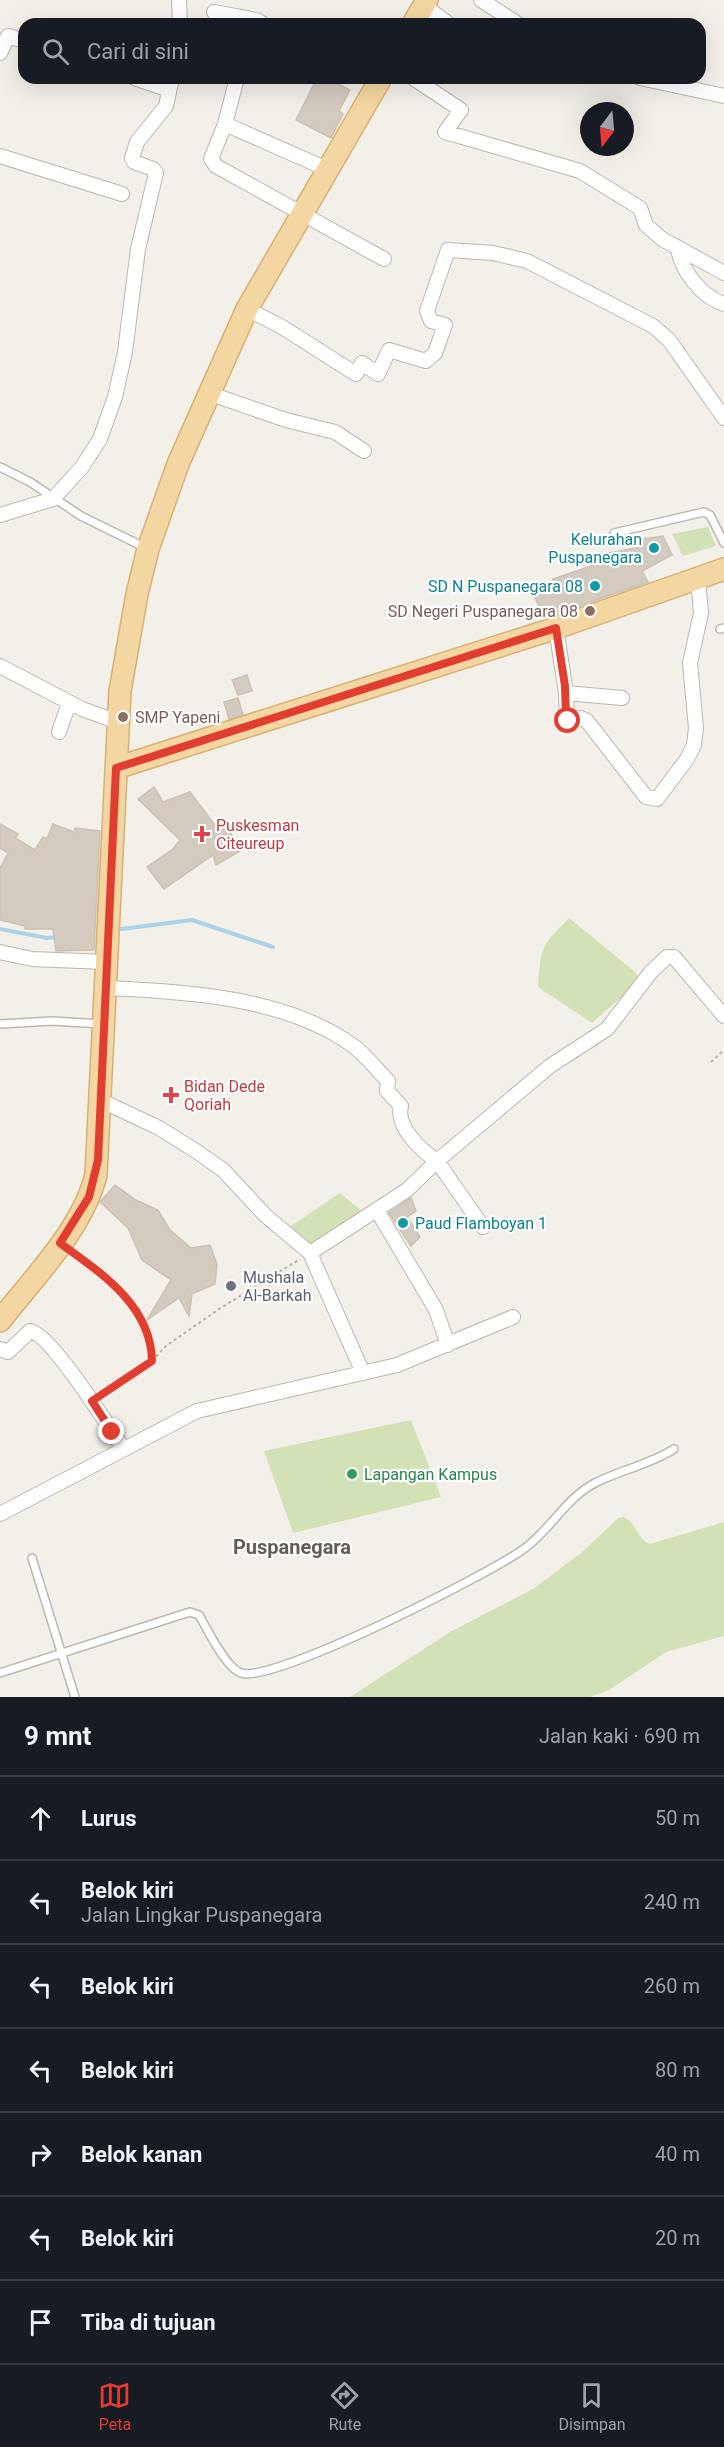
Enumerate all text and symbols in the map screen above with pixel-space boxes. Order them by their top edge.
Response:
search box [18,18,706,84]
icon: search [39,35,72,68]
text: Cari di sini [87,39,189,64]
north arrow [580,102,634,156]
place label: Kelurahan Puspanegara [548,530,642,567]
marker: Kelurahan Puspanegara [647,541,661,555]
place label: SD N Puspanegara 08 [428,577,583,596]
marker: SD N Puspanegara 08 [588,579,602,593]
place label: SD Negeri Puspanegara 08 [388,602,578,621]
marker: SD Negeri Puspanegara 08 [583,604,597,618]
route start [554,707,580,733]
place label: SMP Yapeni [135,708,220,727]
marker: SMP Yapeni [116,710,130,724]
place label: Puskesman Citeureup [216,816,299,853]
marker: Puskesman Citeureup [193,825,211,843]
place label: Bidan Dede Qoriah [184,1077,265,1114]
marker: Bidan Dede Qoriah [162,1086,180,1104]
place label: Paud Flamboyan 1 [415,1214,547,1233]
marker: Paud Flamboyan 1 [396,1216,410,1230]
place label: Mushala Al-Barkah [243,1268,311,1305]
marker: Mushala Al-Barkah [224,1279,238,1293]
route end [98,1418,124,1444]
place label: Lapangan Kampus [364,1465,497,1484]
marker: Lapangan Kampus [345,1467,359,1481]
district label: Puspanegara [233,1535,351,1559]
text: 9 mnt [24,1721,91,1751]
text: Jalan kaki · 690 m [539,1724,700,1748]
icon: ahead [24,1802,57,1835]
text: Lurus [81,1806,137,1831]
text: 50 m [655,1806,700,1830]
text: Belok kiri [81,1878,174,1903]
icon: left [24,1886,57,1919]
text: 240 m [644,1890,700,1914]
text: Jalan Lingkar Puspanegara [81,1903,322,1927]
icon: left [24,1970,57,2003]
text: Belok kiri [81,1974,174,1999]
text: 260 m [644,1974,700,1998]
icon: left [24,2054,57,2087]
text: Belok kiri [81,2058,174,2083]
text: 80 m [655,2058,700,2082]
icon: right [24,2138,57,2171]
text: Belok kanan [81,2142,202,2167]
text: 40 m [655,2142,700,2166]
icon: left [24,2222,57,2255]
text: Belok kiri [81,2226,174,2251]
text: 20 m [655,2226,700,2250]
icon: arrive [24,2306,57,2339]
text: Tiba di tujuan [81,2310,216,2335]
tab: Peta [98,2379,131,2434]
tab: Rute [328,2379,361,2434]
tab: Disimpan [558,2379,626,2434]

